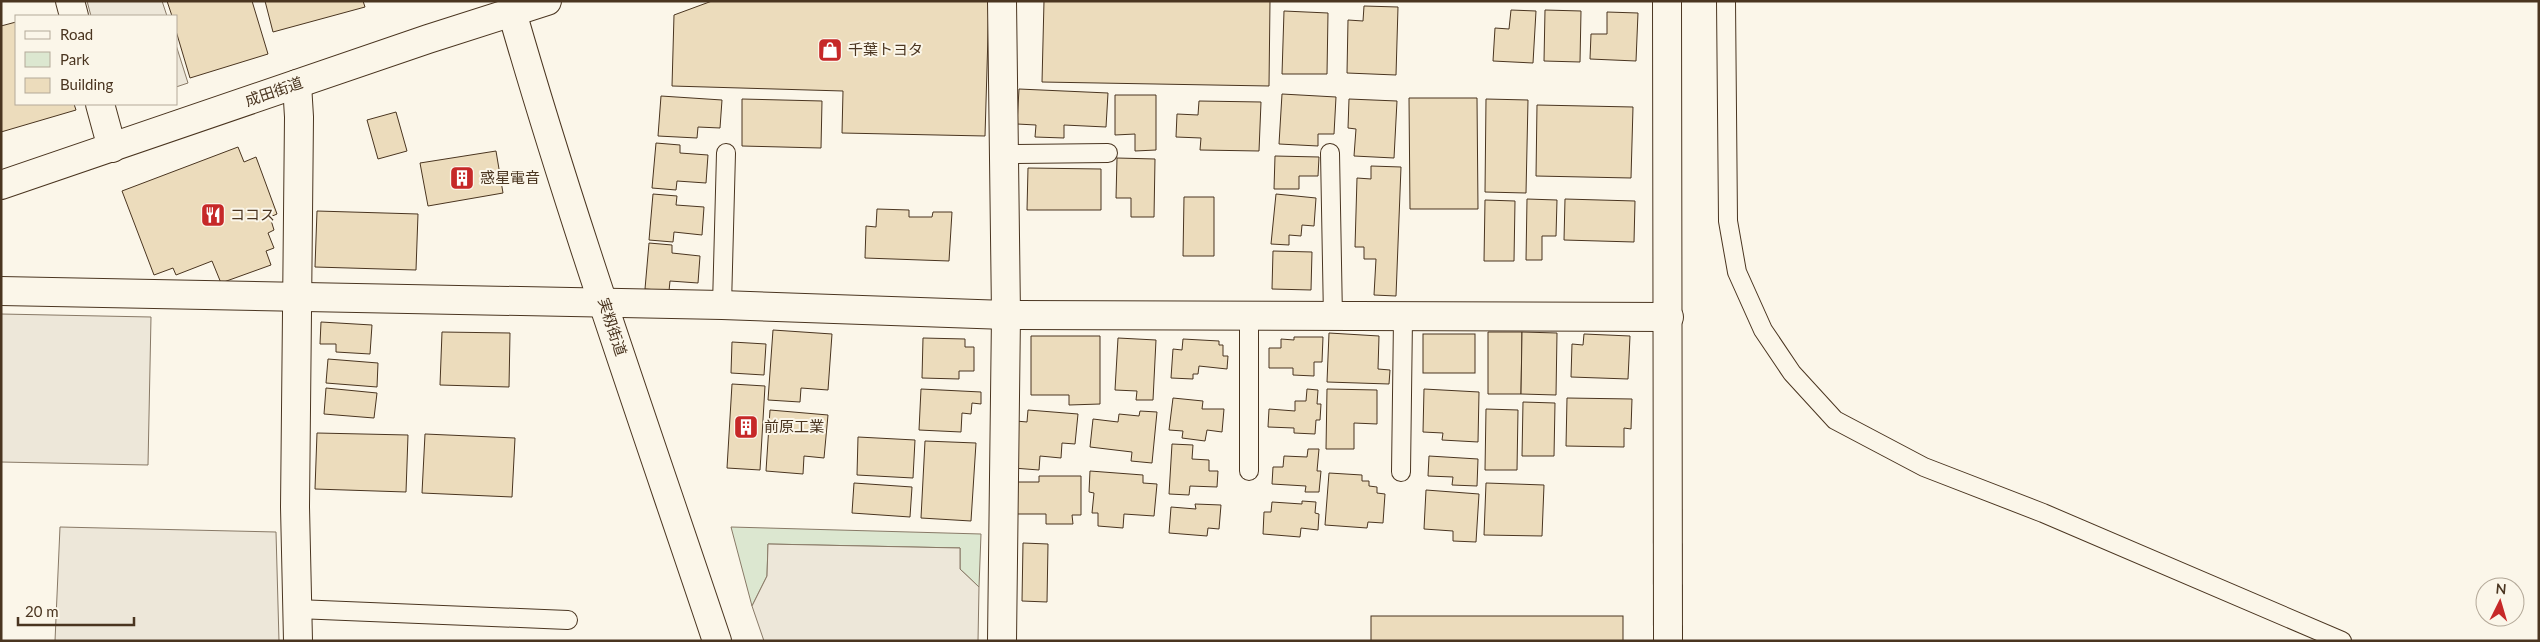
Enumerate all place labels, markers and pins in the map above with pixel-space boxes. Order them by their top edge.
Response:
shop icon: 千葉トヨタ [817,37,843,63]
place label: 千葉トヨタ [848,40,923,58]
building icon: 惑星電音 [449,165,475,191]
place label: 惑星電音 [480,168,540,186]
restaurant icon: ココス [200,202,226,228]
place label: ココス [230,205,275,223]
building icon: 前原工業 [733,414,759,440]
place label: 前原工業 [764,417,824,435]

